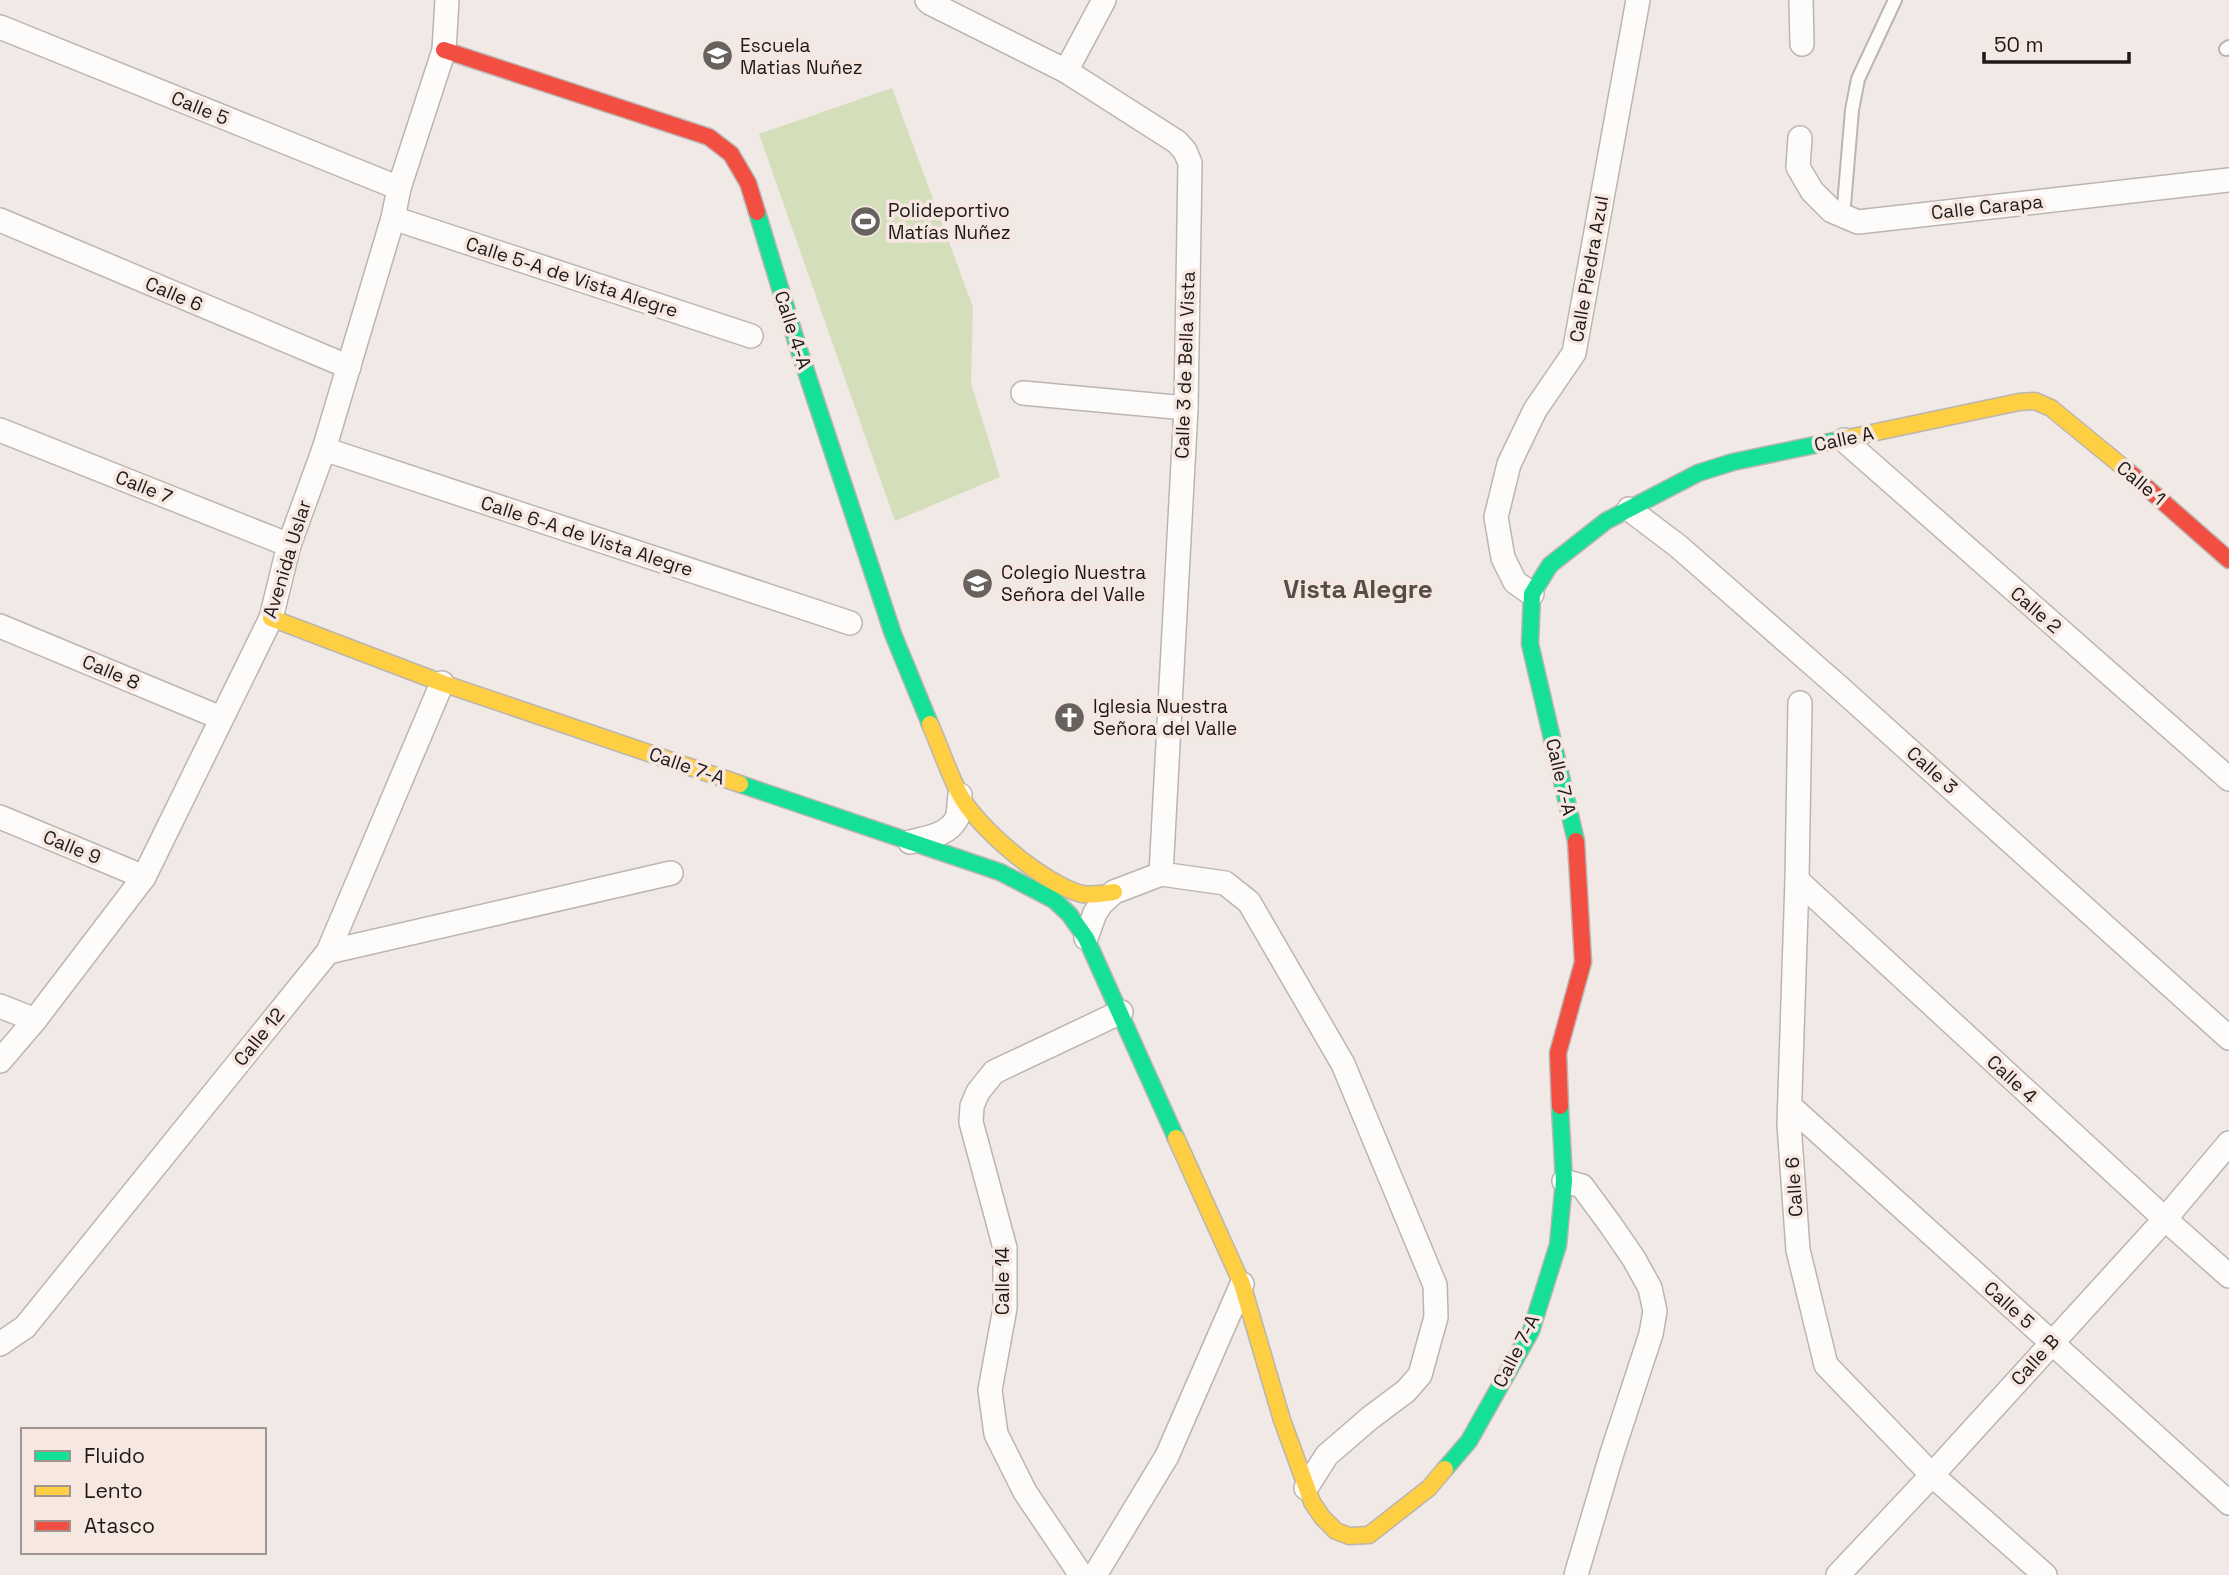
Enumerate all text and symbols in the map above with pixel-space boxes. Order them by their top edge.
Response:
scale bar [1984,21,2129,65]
text: 50 m [1994,31,2044,58]
place label: Escuela Matias Nuñez [740,33,863,80]
school or university icon: Escuela Matias Nuñez [700,39,734,73]
street label: Calle 5 [168,85,232,131]
street label: Calle Carapa [1930,189,2044,225]
street label: Calle Piedra Azul [1564,194,1614,344]
place label: Polideportivo Matías Nuñez [888,198,1011,245]
sports icon: Polideportivo Matías Nuñez [848,204,882,238]
street label: Calle 5-A de Vista Alegre [463,231,681,323]
street label: Calle 6 [141,271,207,317]
street label: Calle 3 de Bella Vista [1169,271,1201,459]
street label: Calle 4-A [769,288,817,372]
street label: Calle A [1812,421,1876,457]
street label: Calle 1 [2111,455,2171,511]
street label: Calle 7 [112,464,176,510]
street label: Calle 6-A de Vista Alegre [478,490,696,582]
street label: Avenida Uslar [257,497,317,621]
place label: Colegio Nuestra Señora del Valle [1001,560,1146,607]
school or university icon: Colegio Nuestra Señora del Valle [961,566,995,600]
district label: Vista Alegre [1283,572,1433,606]
street label: Calle 2 [2005,581,2067,639]
street label: Calle 8 [78,649,144,695]
place label: Iglesia Nuestra Señora del Valle [1093,694,1237,741]
church icon: Iglesia Nuestra Señora del Valle [1053,700,1087,734]
street label: Calle 7-A [1540,736,1582,818]
street label: Calle 7-A [646,741,728,791]
street label: Calle 3 [1901,741,1963,799]
street label: Calle 9 [39,824,105,870]
street label: Calle 12 [228,1003,290,1071]
street label: Calle 4 [1981,1049,2043,1109]
street label: Calle 6 [1779,1156,1809,1218]
street label: Calle 14 [990,1247,1015,1315]
street label: Calle 5 [1978,1276,2040,1334]
street label: Calle 7-A [1487,1310,1545,1392]
street label: Calle B [2005,1329,2065,1391]
legend [21,1428,266,1554]
text: Fluido [84,1442,145,1469]
text: Lento [84,1477,143,1504]
text: Atasco [84,1512,155,1539]

